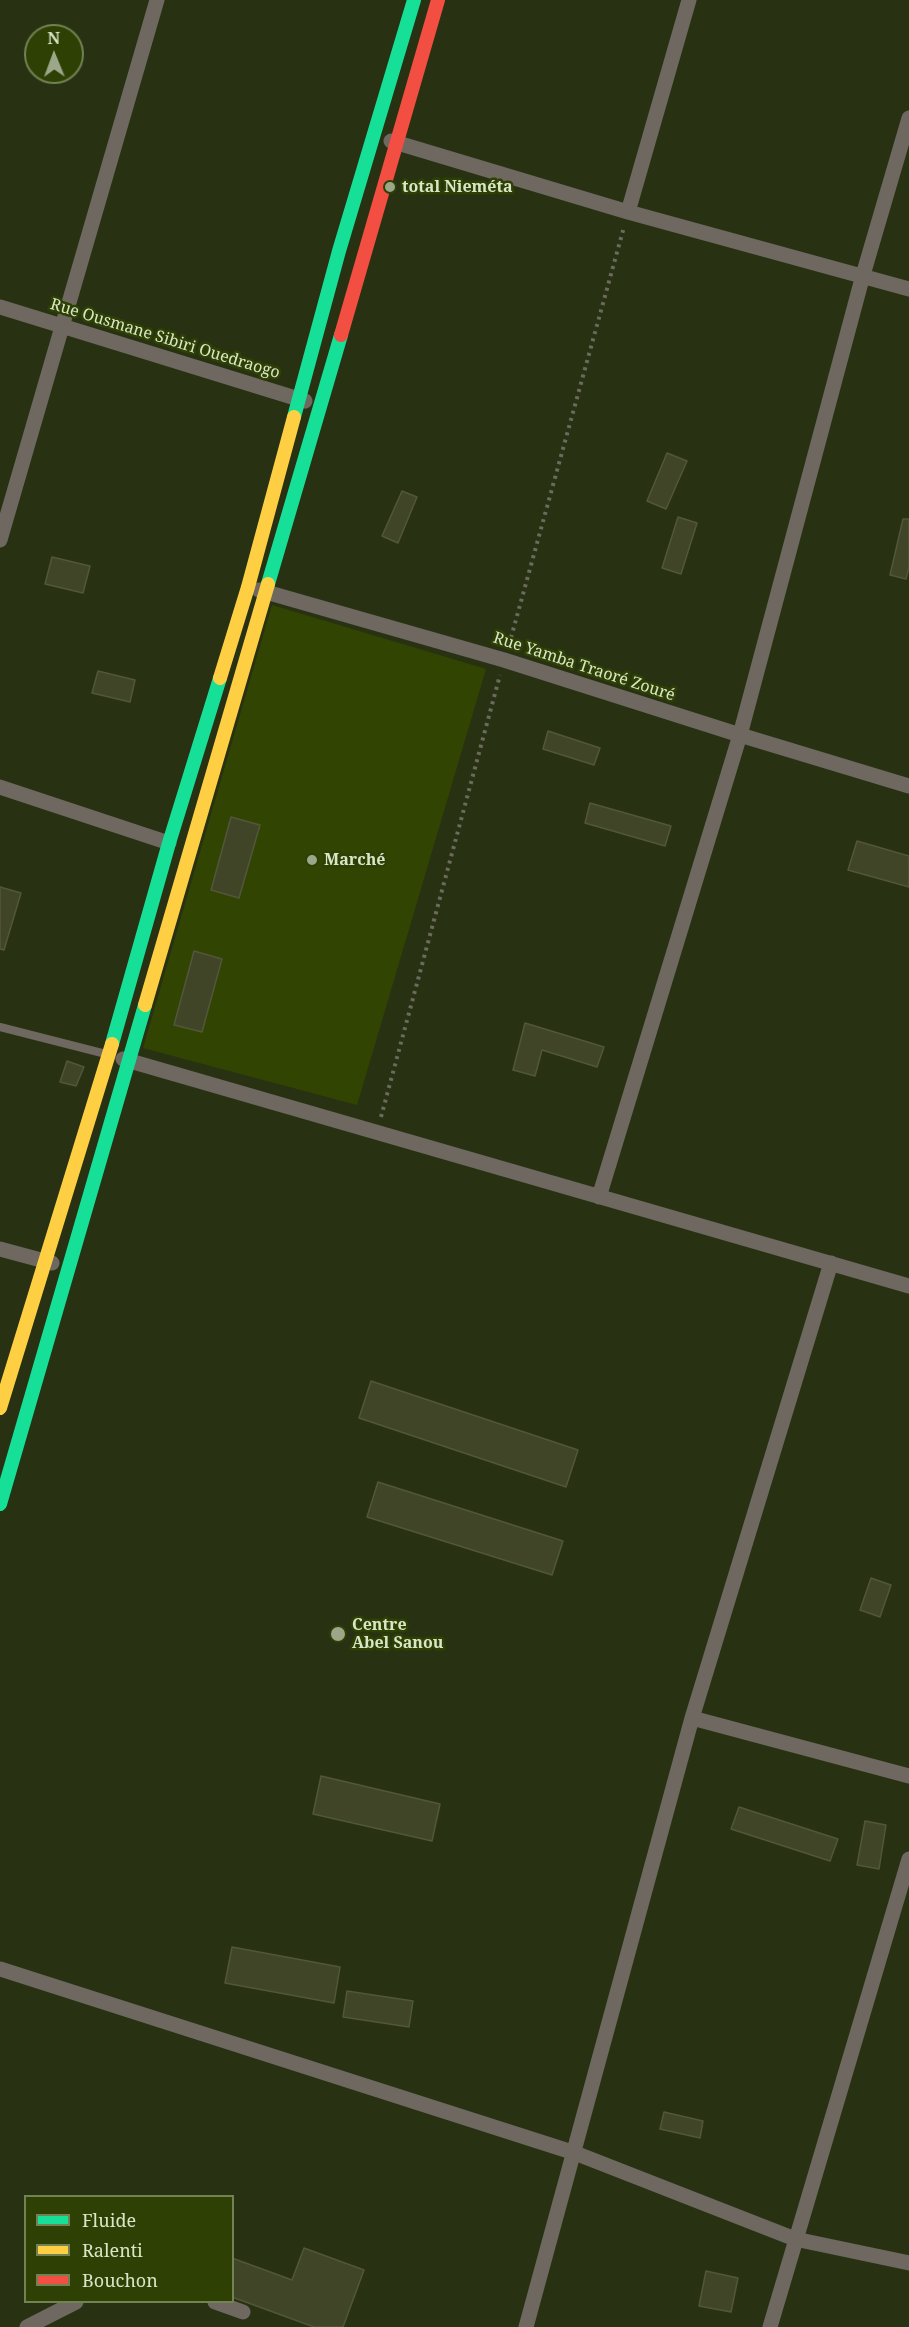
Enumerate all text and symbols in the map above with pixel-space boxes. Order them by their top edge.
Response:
north arrow [24,24,84,84]
text: N [47,27,60,49]
place label: total Nieméta [402,177,513,197]
marker: total Nieméta [383,180,397,194]
street label: Rue Ousmane Sibiri Ouedraogo [48,295,282,383]
street label: Rue Yamba Traoré Zouré [491,629,677,705]
place label: Marché [324,850,385,870]
marker: Marché [305,853,319,867]
place label: Centre Abel Sanou [352,1615,443,1653]
marker: Centre Abel Sanou [329,1625,347,1643]
legend [24,2195,234,2303]
text: Fluide [82,2208,136,2232]
text: Ralenti [82,2238,143,2262]
text: Bouchon [82,2268,158,2292]

